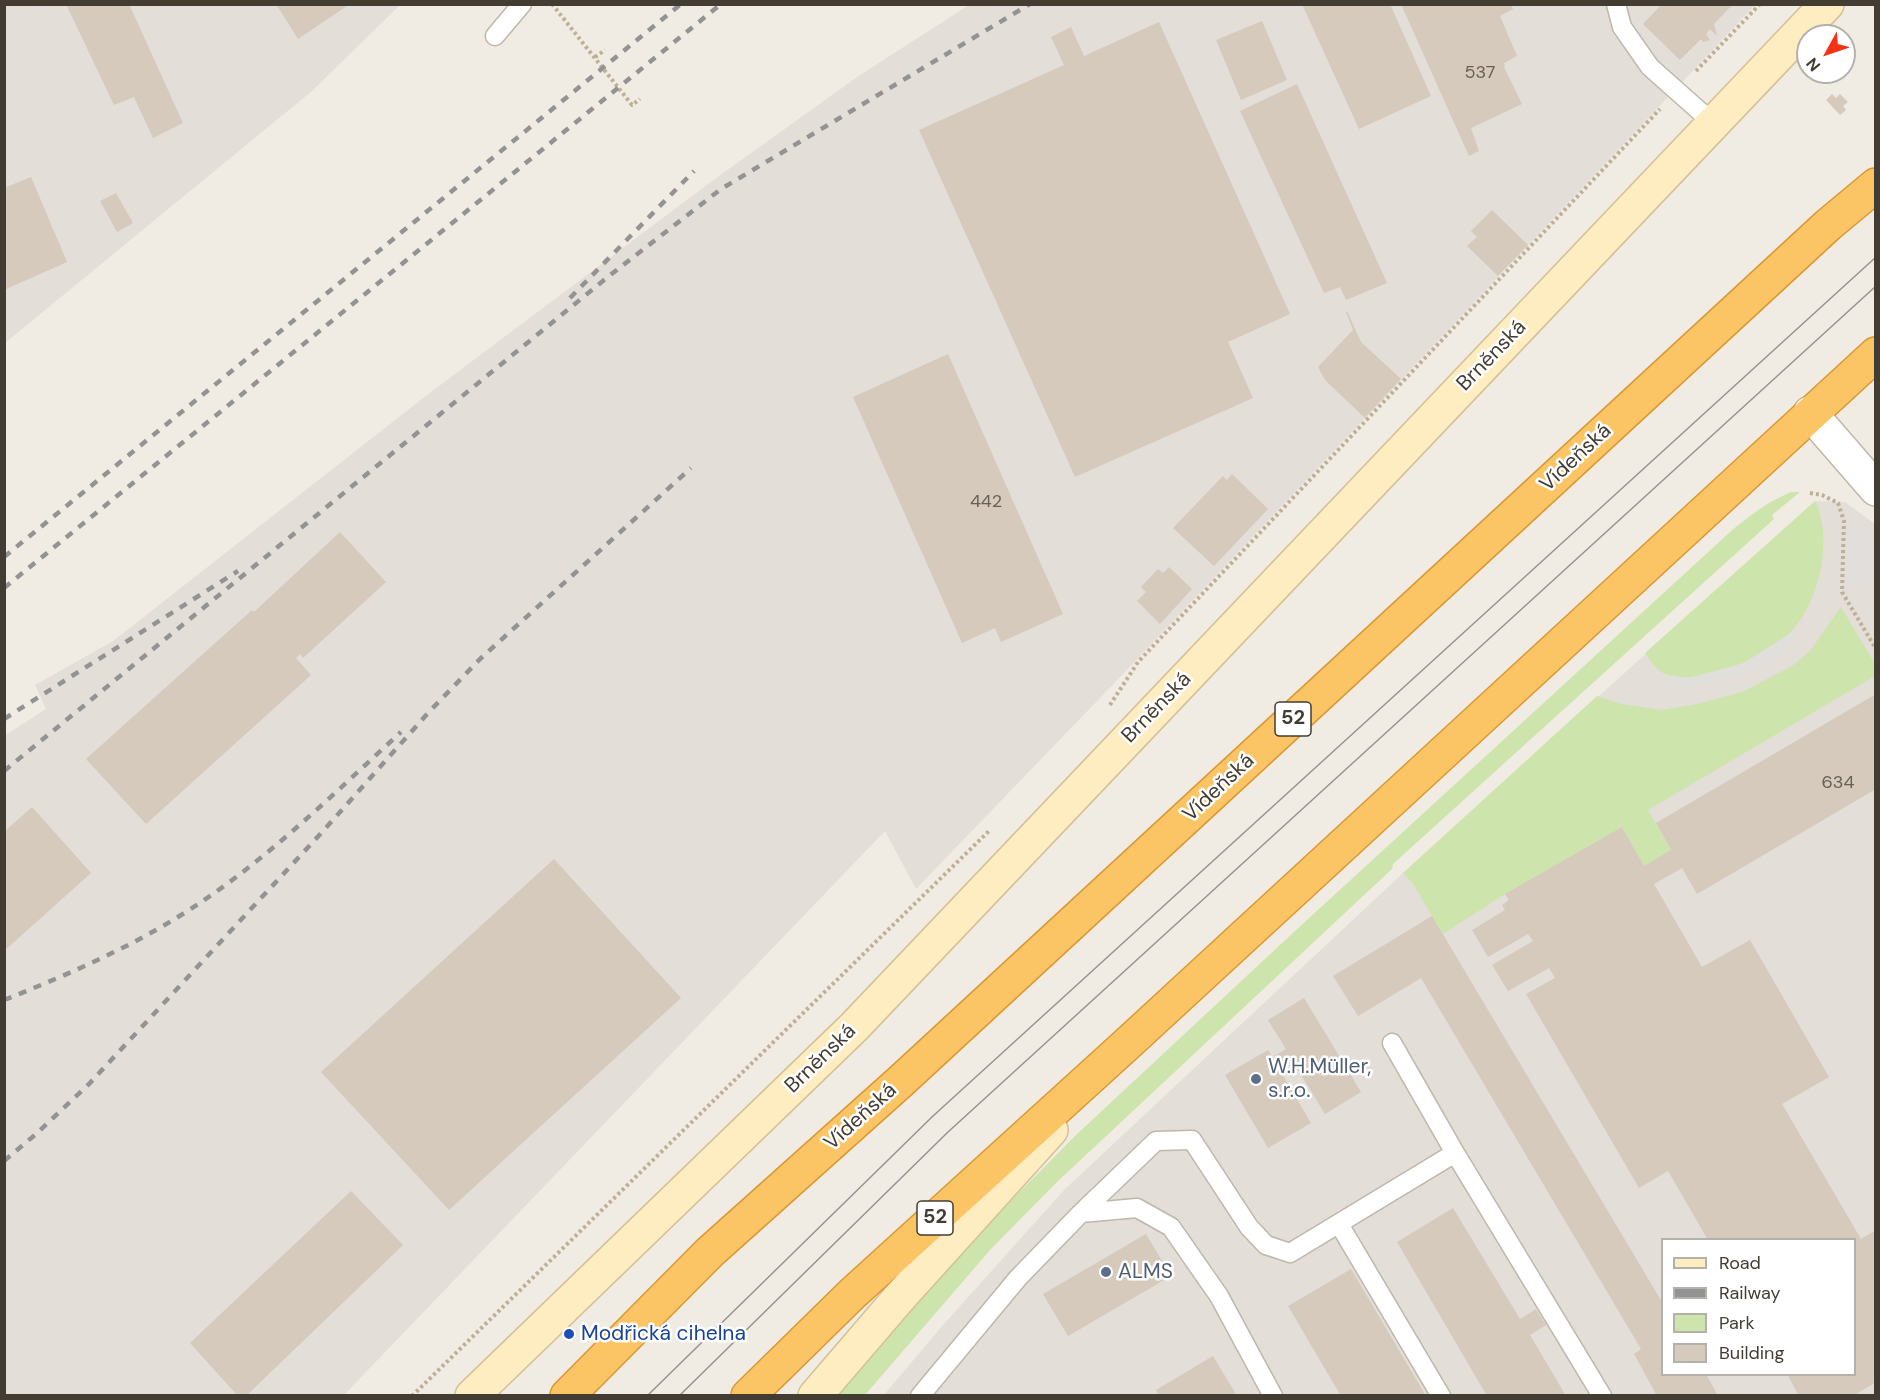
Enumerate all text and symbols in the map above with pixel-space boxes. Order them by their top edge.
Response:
north arrow [1796,24,1856,84]
text: N [1802,53,1825,76]
house number: 537 [1465,62,1495,84]
street label: Brněnská [1452,315,1532,397]
street label: Vídeňská [1535,419,1617,497]
house number: 442 [970,491,1002,513]
street label: Brněnská [1117,667,1197,749]
road number: 52 [1275,702,1311,736]
street label: Vídeňská [1178,749,1260,827]
house number: 634 [1822,772,1854,794]
street label: Brněnská [780,1019,862,1099]
place label: W.H.Müller, s.r.o. [1268,1054,1371,1104]
marker: W.H.Müller, s.r.o. [1249,1072,1263,1086]
street label: Vídeňská [820,1078,902,1156]
road number: 52 [917,1201,953,1235]
legend [1661,1238,1856,1376]
text: Road [1719,1251,1761,1275]
place label: ALMS [1118,1259,1173,1285]
marker: ALMS [1099,1265,1113,1279]
text: Railway [1719,1281,1781,1305]
text: Park [1719,1311,1755,1335]
place label: Modřická cihelna [581,1321,746,1347]
marker: Modřická cihelna [562,1327,576,1341]
text: Building [1719,1341,1784,1365]

